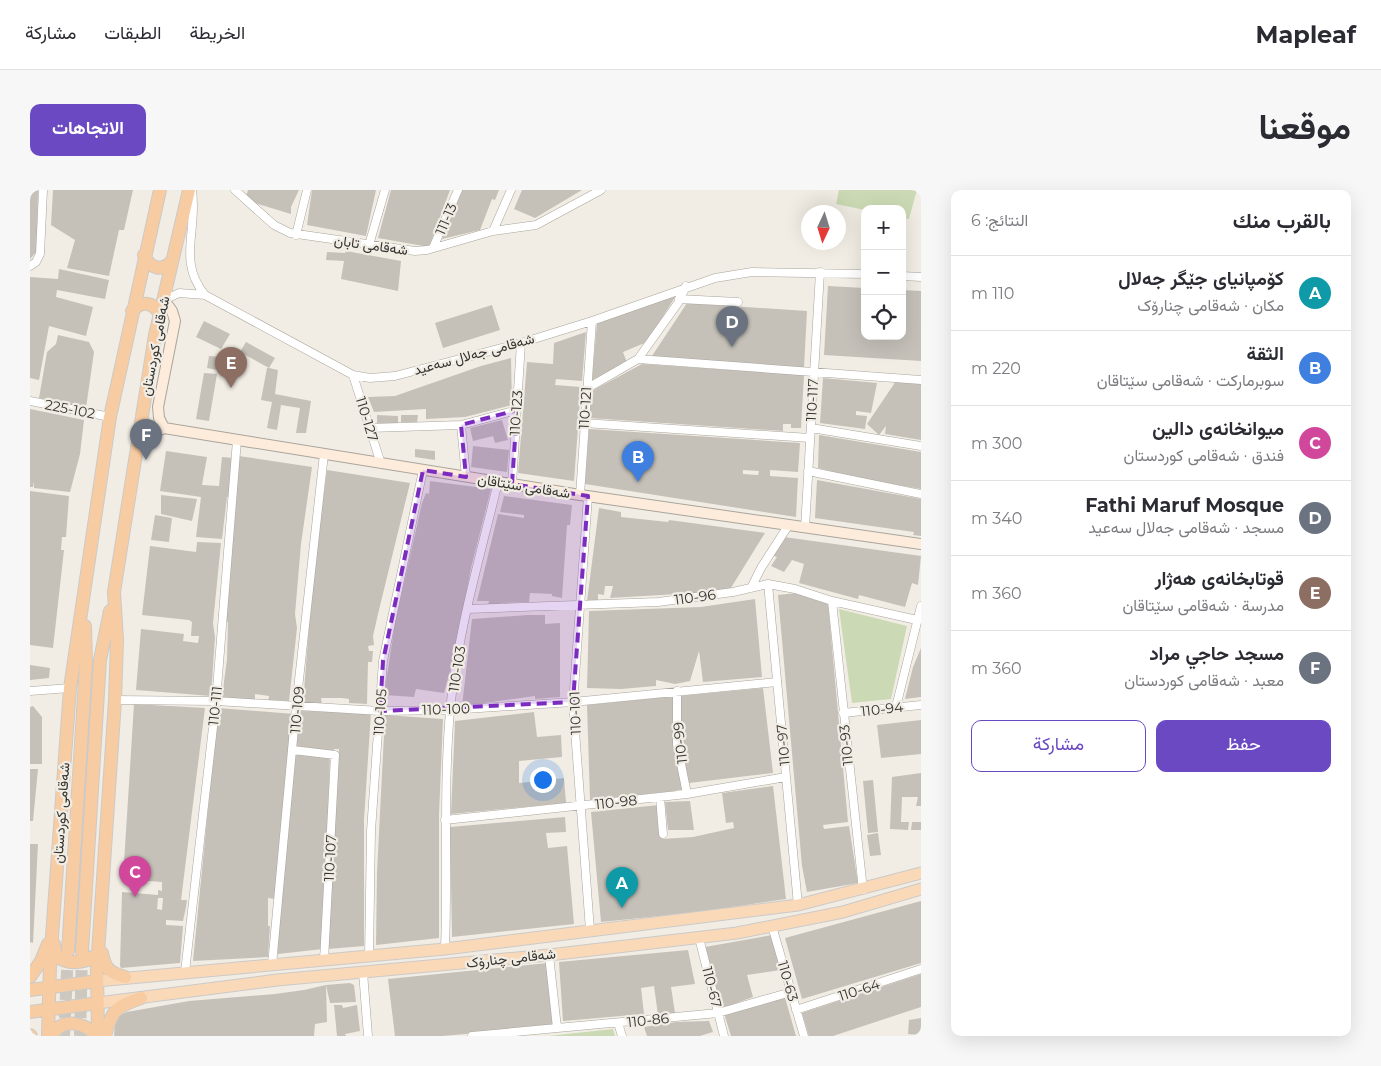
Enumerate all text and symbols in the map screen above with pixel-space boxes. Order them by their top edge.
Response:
text: Mapleaf [1256,20,1356,49]
text: مشاركة [25,22,76,44]
text: الطبقات [104,22,161,44]
text: الخريطة [189,22,245,44]
button: الاتجاهات [30,104,146,156]
text: موقعنا [1258,105,1351,148]
street label: 111-13 [431,200,461,238]
north arrow [801,205,846,250]
map controls [861,205,906,340]
button: + [861,205,906,250]
text: بالقرب منك [1233,208,1331,233]
text: النتائج: 6 [971,211,1028,230]
street label: شەقامی تابان [333,231,409,259]
button: − [861,250,906,295]
text: کۆمپانیای جێگر جەلال [1118,267,1284,290]
text: 110 m [971,284,1014,303]
text: A [1309,284,1321,303]
street label: شەقامی کوردستان [137,295,173,397]
button: locate [861,295,906,340]
text: مكان · شەقامی چنارۆک [1137,296,1284,315]
pin: D [716,306,748,347]
street label: شەقامی جەلال سەعید [412,329,537,380]
text: الثقة [1247,342,1284,365]
pin: E [215,347,247,388]
text: 220 m [971,359,1021,378]
text: B [1309,359,1321,378]
text: سوبرماركت · شەقامی سێتاقان [1097,371,1284,390]
street label: 110-117 [802,378,822,422]
street label: 110-121 [575,386,595,430]
street label: 110-123 [505,390,527,436]
street label: 110-127 [352,394,382,444]
street label: 225-102 [43,395,97,423]
text: میوانخانەی دالین [1152,417,1284,440]
pin: F [130,419,162,460]
text: 300 m [971,434,1022,453]
text: C [1309,434,1321,453]
pin: B [622,441,654,482]
text: فندق · شەقامی کوردستان [1124,446,1284,465]
street label: شەقامی سێتاقان [476,470,572,502]
text: Fathi Maruf Mosque [1085,494,1284,517]
text: 340 m [971,509,1022,528]
text: D [1308,509,1322,528]
text: مسجد · شەقامی جەلال سەعید [1088,518,1284,537]
text: قوتابخانەی هەژار [1155,567,1284,590]
text: 360 m [971,584,1022,603]
text: E [1310,584,1320,603]
street label: 110-96 [673,585,717,609]
text: مدرسة · شەقامی سێتاقان [1123,596,1284,615]
text: مسجد حاجي مراد [1149,642,1284,665]
street label: 110-103 [444,644,470,693]
text: 360 m [971,659,1022,678]
text: F [1310,659,1320,678]
text: معبد · شەقامی کوردستان [1124,671,1284,690]
street label: 110-111 [204,685,226,727]
street label: 110-109 [286,686,308,734]
street label: 110-105 [369,688,391,736]
street label: 110-101 [565,691,585,735]
street label: 110-94 [860,698,905,720]
street label: 110-100 [422,699,470,719]
button: مشاركة [971,720,1146,772]
button: حفظ [1156,720,1331,772]
street label: 110-99 [669,721,691,765]
street label: 110-97 [772,724,794,766]
street label: 110-93 [835,724,857,766]
street label: شەقامی کوردستان [48,762,74,864]
your location [530,767,556,793]
street label: 110-98 [594,791,638,813]
street label: 110-107 [320,834,340,882]
pin: C [119,856,151,897]
pin: A [606,867,638,908]
street label: شەقامی چنارۆک [465,944,557,973]
street label: 110-63 [774,959,802,1003]
street label: 110-67 [698,965,726,1009]
street label: 110-64 [836,975,883,1005]
street label: 110-86 [626,1009,670,1031]

